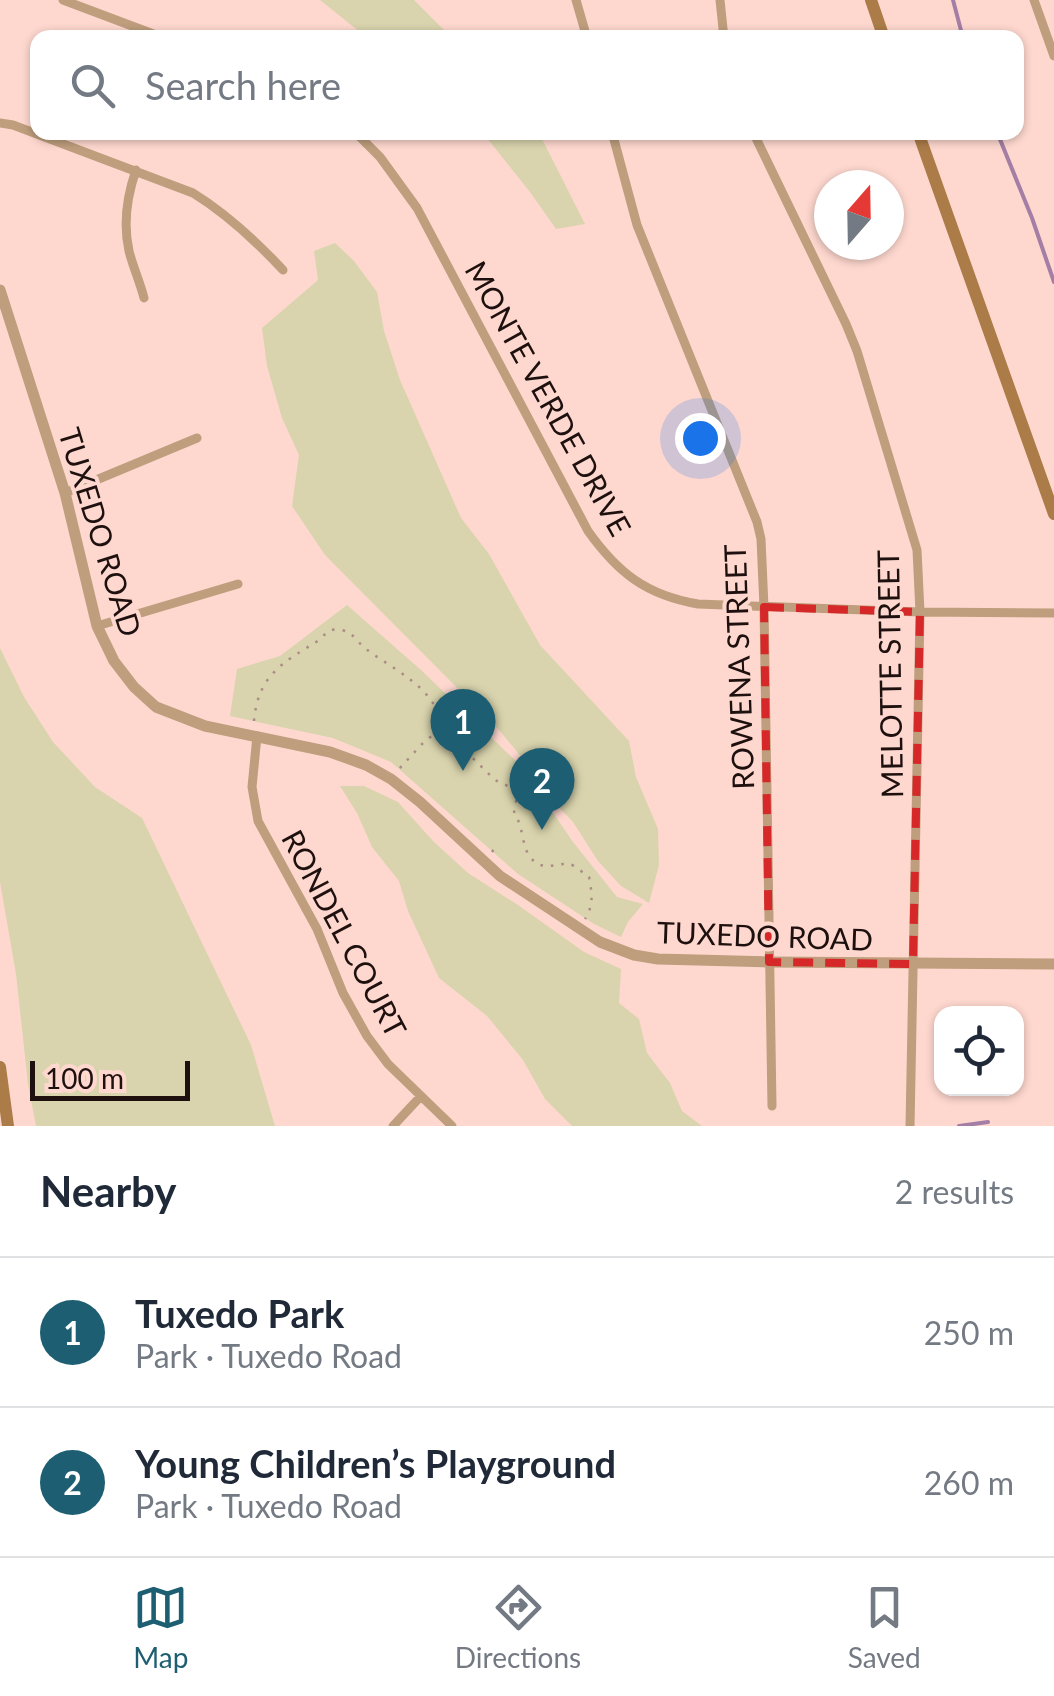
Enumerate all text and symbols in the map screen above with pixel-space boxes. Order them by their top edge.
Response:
search box [30,30,1024,140]
icon: search [65,58,120,113]
text: Search here [145,62,341,108]
north arrow [814,170,904,260]
street label: MONTE VERDE DRIVE [459,254,639,542]
your location [675,413,726,464]
street label: TUXEDO ROAD [52,423,150,641]
street label: ROWENA STREET [716,543,760,790]
street label: MELOTTE STREET [869,549,909,798]
pin: 1 [430,688,496,771]
pin: 2 [510,748,574,830]
street label: RONDEL COURT [275,823,415,1043]
street label: TUXEDO ROAD [656,913,874,957]
map controls [934,1006,1024,1096]
button: locate [934,1006,1024,1096]
scale bar [30,1056,190,1100]
text: 100 m [45,1061,124,1095]
text: Nearby [40,1166,177,1216]
text: 2 results [895,1172,1014,1211]
text: Tuxedo Park [135,1290,344,1336]
text: 1 [63,1313,82,1352]
text: 250 m [924,1313,1014,1352]
text: Park · Tuxedo Road [135,1336,402,1375]
text: Young Children’s Playground [135,1440,616,1486]
text: 2 [63,1463,82,1502]
text: 260 m [924,1463,1014,1502]
text: Park · Tuxedo Road [135,1486,402,1525]
tab: Map [133,1580,188,1674]
tab: Directions [455,1580,581,1674]
tab: Saved [848,1580,921,1674]

